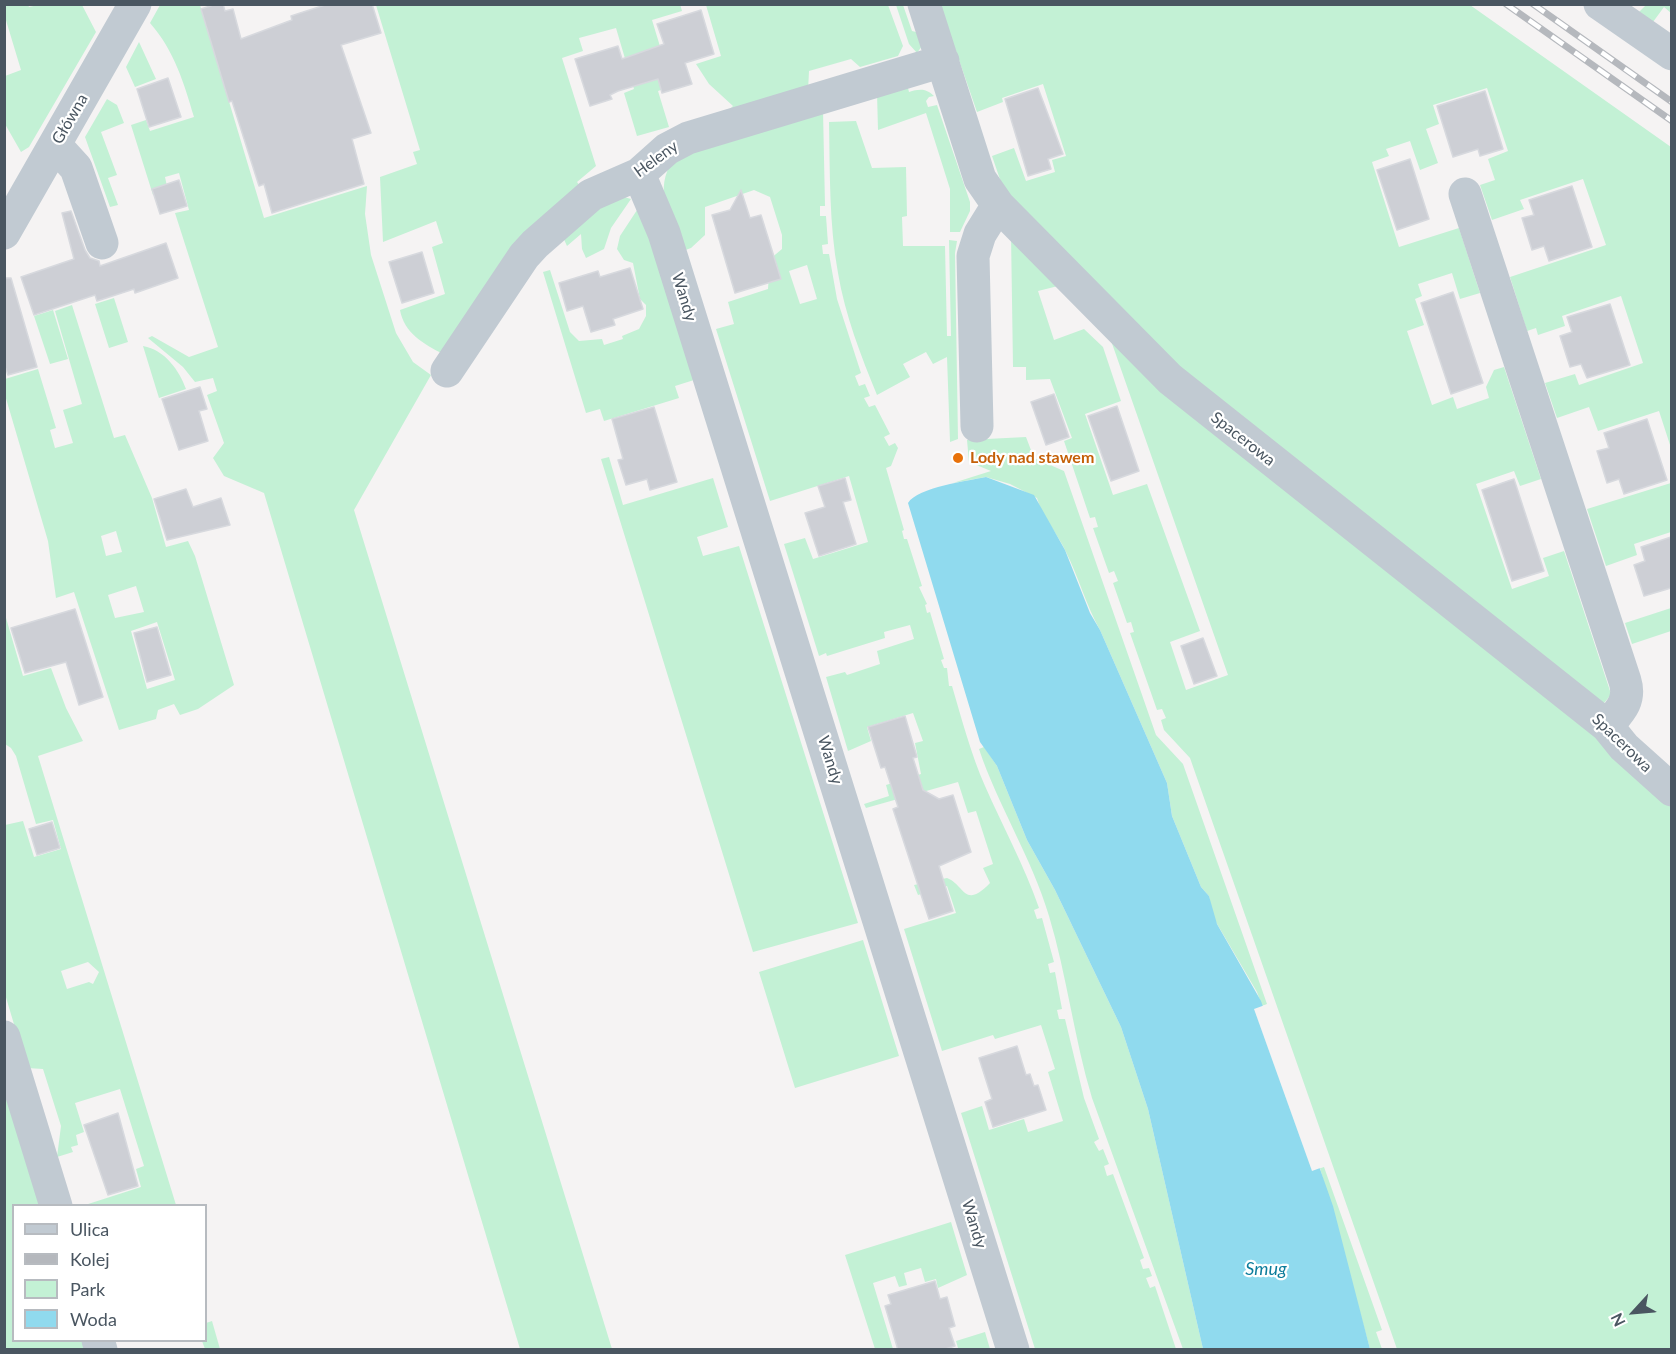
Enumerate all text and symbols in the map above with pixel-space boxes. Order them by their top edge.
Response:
street label: Główna [48,90,92,148]
street label: Heleny [630,137,682,181]
street label: Wandy [668,270,700,324]
street label: Spacerowa [1207,408,1279,470]
place label: Lody nad stawem [970,448,1094,468]
marker: Lody nad stawem [951,451,965,465]
street label: Spacerowa [1588,710,1656,776]
street label: Wandy [814,733,846,787]
street label: Wandy [958,1197,990,1251]
legend [12,1204,207,1342]
text: Ulica [70,1218,109,1240]
text: Kolej [70,1248,110,1270]
water label: Smug [1245,1258,1287,1280]
text: Park [70,1278,105,1300]
north arrow [1604,1282,1664,1342]
text: Woda [70,1308,117,1330]
text: N [1606,1310,1629,1330]

